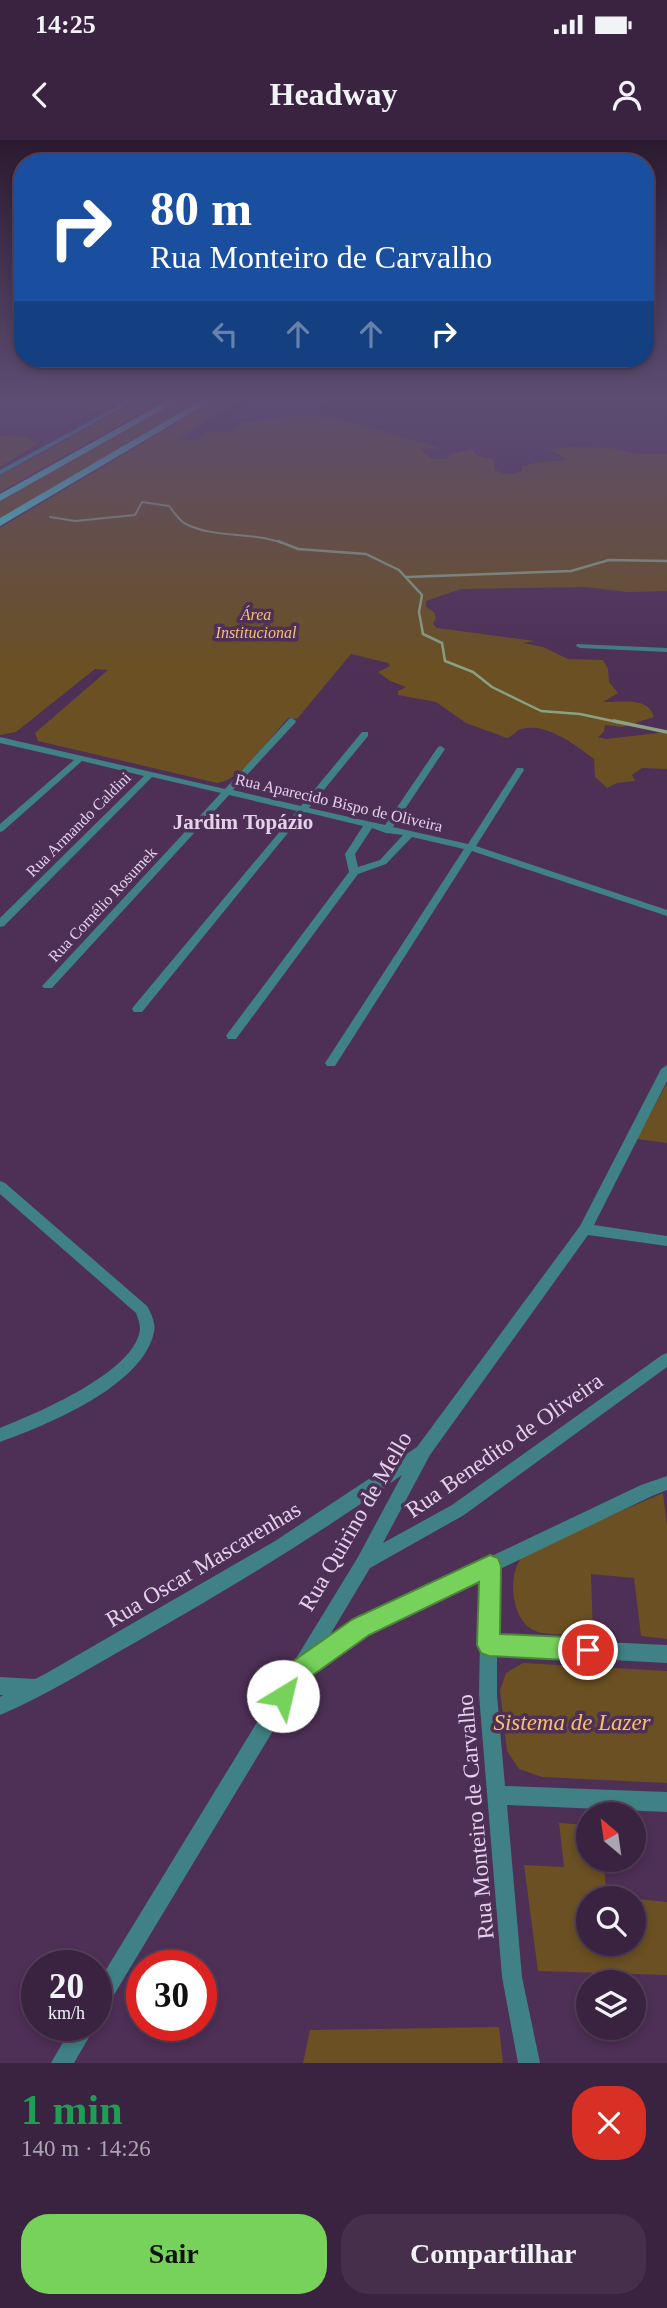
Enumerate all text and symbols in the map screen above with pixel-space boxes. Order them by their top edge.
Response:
text: 14:25 [35,10,96,39]
icon: back [21,76,59,114]
text: Headway [270,76,398,112]
icon: person [608,76,646,114]
text: 80 m [150,181,252,236]
icon: right [35,182,126,273]
text: Rua Monteiro de Carvalho [150,239,492,275]
icon: left [206,315,244,353]
icon: ahead [279,315,317,353]
icon: ahead [352,315,390,353]
icon: right [425,315,463,353]
park label: Área Institucional [215,605,297,641]
street label: Rua Armando Caldini [23,768,134,880]
street label: Rua Aparecido Bispo de Oliveira [233,770,444,836]
district label: Jardim Topázio [173,810,313,834]
street label: Rua Cornélio Rosumek [45,844,160,965]
street label: Rua Benedito de Oliveira [401,1368,607,1523]
street label: Rua Quirino de Mello [294,1427,417,1615]
street label: Rua Oscar Mascarenhas [102,1496,305,1632]
pin [558,1620,618,1680]
icon: arrive [569,1631,607,1669]
position arrow [246,1659,320,1733]
street label: Rua Monteiro de Carvalho [452,1693,499,1941]
park label: Sistema de Lazer [493,1710,652,1735]
north arrow [576,1802,646,1872]
map controls [576,1802,646,2040]
button: search [576,1886,646,1956]
speed limit sign: 30 [126,1950,217,2041]
text: 20 [49,1967,84,2006]
button: layers [576,1970,646,2040]
text: km/h [48,2003,85,2023]
button: close [572,2086,646,2160]
text: 1 min [21,2087,123,2133]
text: 140 m · 14:26 [21,2136,151,2161]
button: Sair [21,2214,327,2294]
button: Compartilhar [341,2214,646,2294]

